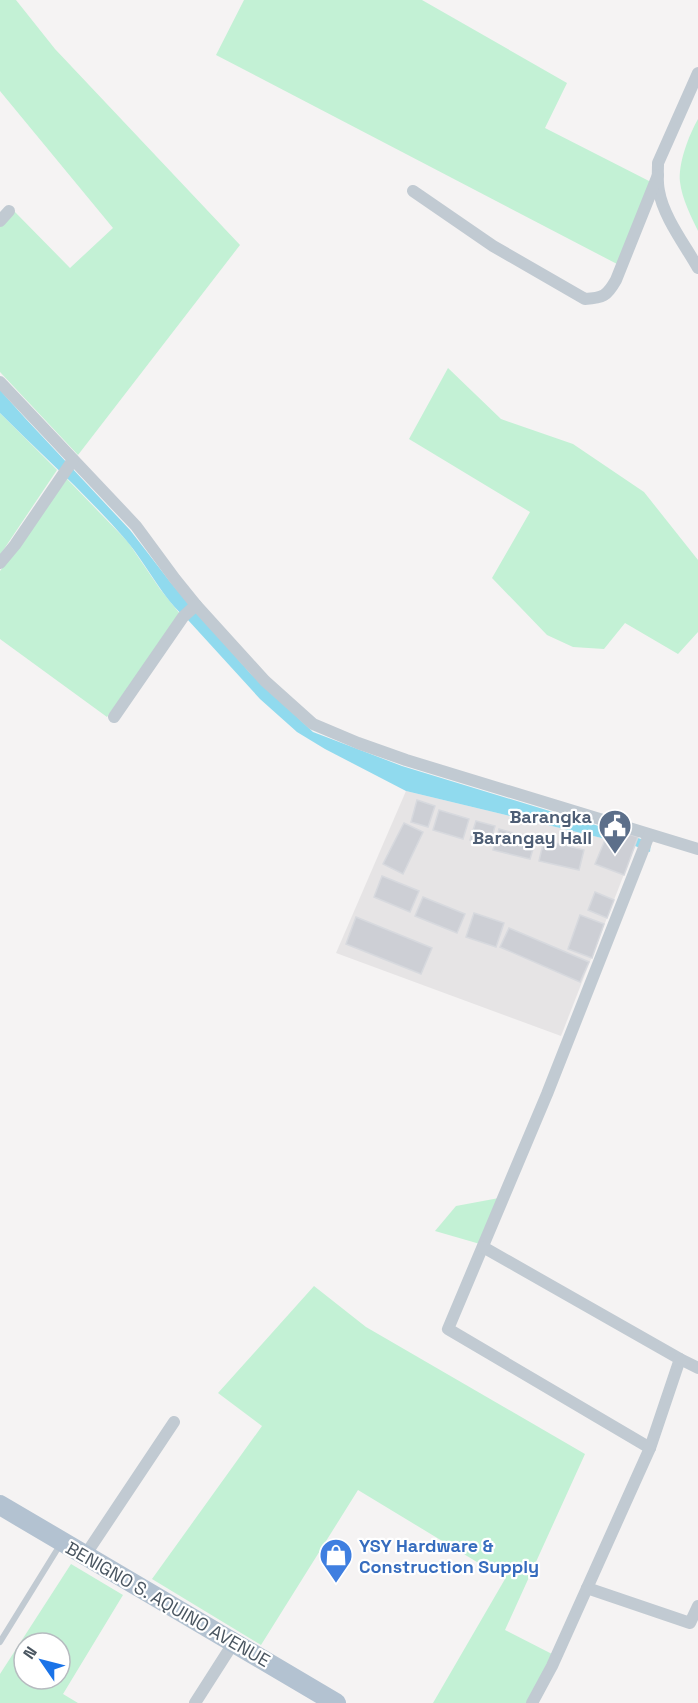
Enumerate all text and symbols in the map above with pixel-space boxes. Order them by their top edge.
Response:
place label: Barangka Barangay Hall [472,805,593,849]
public building icon: Barangka Barangay Hall [597,808,633,855]
place label: YSY Hardware & Construction Supply [359,1534,539,1578]
street label: BENIGNO S. AQUINO AVENUE [62,1536,274,1672]
shop icon: YSY Hardware & Construction Supply [318,1537,354,1584]
north arrow [12,1631,72,1691]
text: N [18,1642,42,1663]

